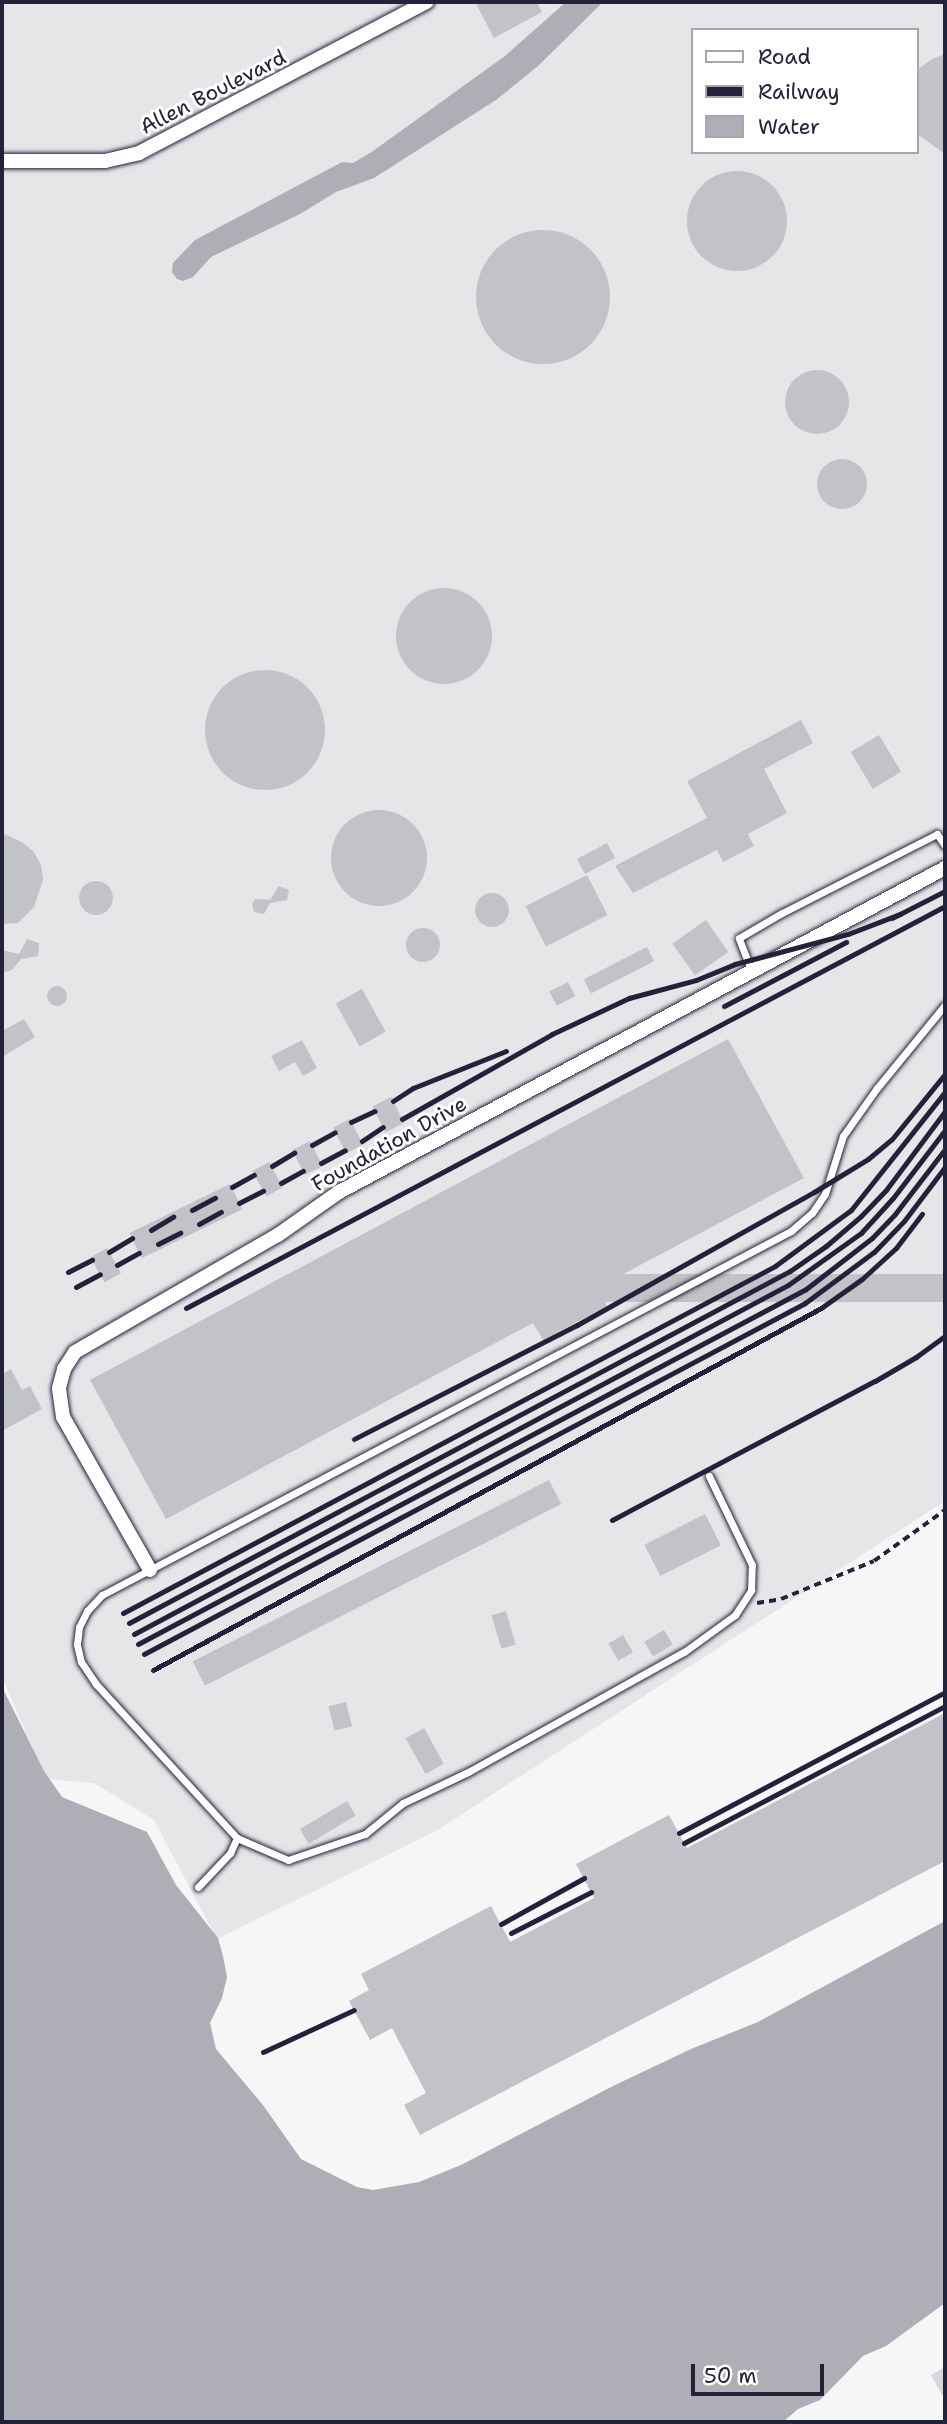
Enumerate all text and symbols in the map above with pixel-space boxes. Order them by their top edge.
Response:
legend [692,28,919,154]
text: Road [758,43,811,71]
street label: Allen Boulevard [136,44,290,140]
text: Railway [758,78,840,106]
text: Water [758,113,820,141]
street label: Foundation Drive [307,1091,471,1197]
scale bar [695,2350,828,2394]
text: 50 m [704,2362,757,2390]

